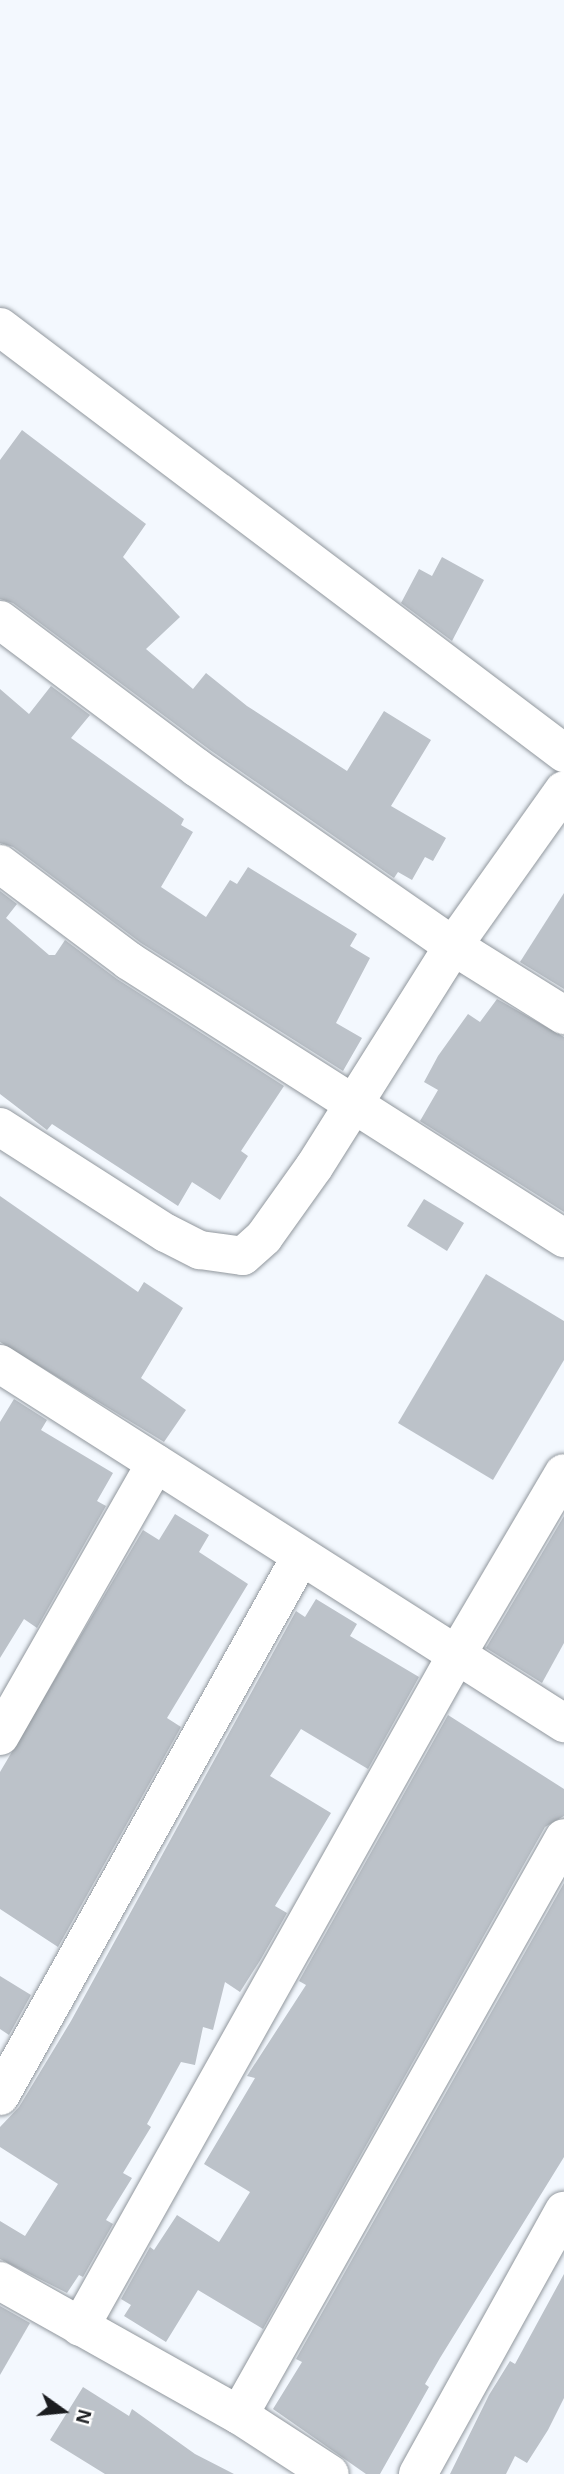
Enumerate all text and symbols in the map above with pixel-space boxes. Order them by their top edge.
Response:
north arrow [28,2376,98,2446]
text: N [72,2407,96,2426]

